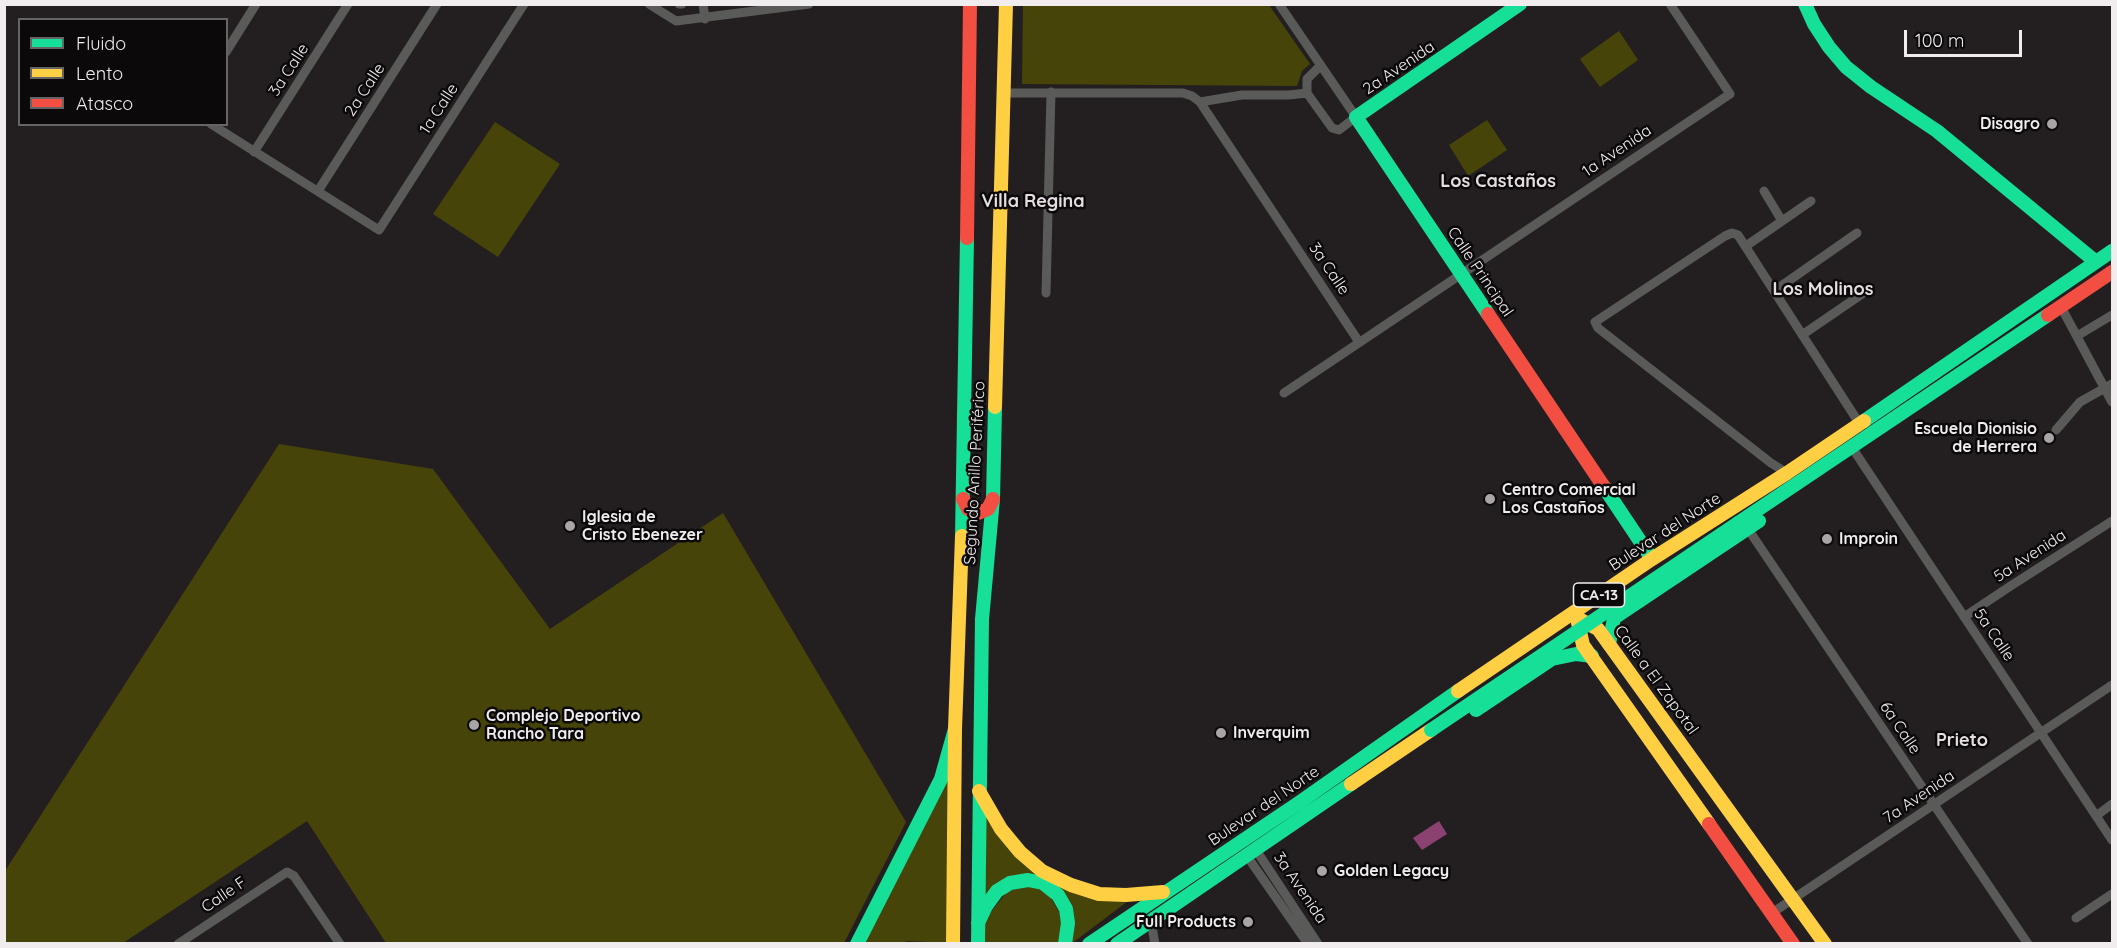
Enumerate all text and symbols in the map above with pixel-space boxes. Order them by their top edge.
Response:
legend [18,18,228,126]
scale bar [1907,18,2026,56]
text: 100 m [1915,29,1964,52]
text: Fluido [76,32,126,55]
street label: 2a Avenida [1360,37,1438,99]
street label: 3a Calle [265,40,313,100]
street label: 2a Calle [341,60,389,120]
text: Lento [76,62,123,85]
street label: 1a Calle [416,80,462,138]
text: Atasco [76,92,133,115]
place label: Disagro [1980,114,2040,134]
marker: Disagro [2045,117,2059,131]
street label: 1a Avenida [1579,121,1655,181]
district label: Los Castaños [1440,171,1556,193]
district label: Villa Regina [981,191,1085,213]
street label: Calle Principal [1443,224,1517,320]
street label: 3a Calle [1305,239,1353,299]
district label: Los Molinos [1773,279,1873,301]
street label: Segundo Anillo Periférico [961,381,989,565]
place label: Escuela Dionisio de Herrera [1914,419,2037,457]
marker: Escuela Dionisio de Herrera [2042,431,2056,445]
place label: Centro Comercial Los Castaños [1502,480,1636,518]
street label: Bulevar del Norte [1606,489,1724,575]
marker: Centro Comercial Los Castaños [1483,492,1497,506]
place label: Iglesia de Cristo Ebenezer [582,507,703,545]
marker: Iglesia de Cristo Ebenezer [563,519,577,533]
street label: 5a Avenida [1990,526,2070,586]
place label: Improin [1839,529,1898,549]
marker: Improin [1820,532,1834,546]
road number: CA-13 [1574,583,1624,607]
street label: 5a Calle [1969,605,2019,665]
street label: Calle a El Zapotal [1610,622,1702,738]
street label: 6a Calle [1876,698,1924,758]
place label: Complejo Deportivo Rancho Tara [486,706,640,744]
marker: Complejo Deportivo Rancho Tara [467,718,481,732]
place label: Inverquim [1233,723,1310,743]
marker: Inverquim [1214,726,1228,740]
district label: Prieto [1936,730,1988,752]
street label: Bulevar del Norte [1205,762,1323,850]
street label: 7a Avenida [1880,766,1958,828]
street label: 3a Avenida [1269,849,1331,927]
place label: Golden Legacy [1334,861,1449,881]
marker: Golden Legacy [1315,864,1329,878]
street label: Calle F [198,873,250,917]
place label: Full Products [1136,912,1236,932]
marker: Full Products [1241,915,1255,929]

